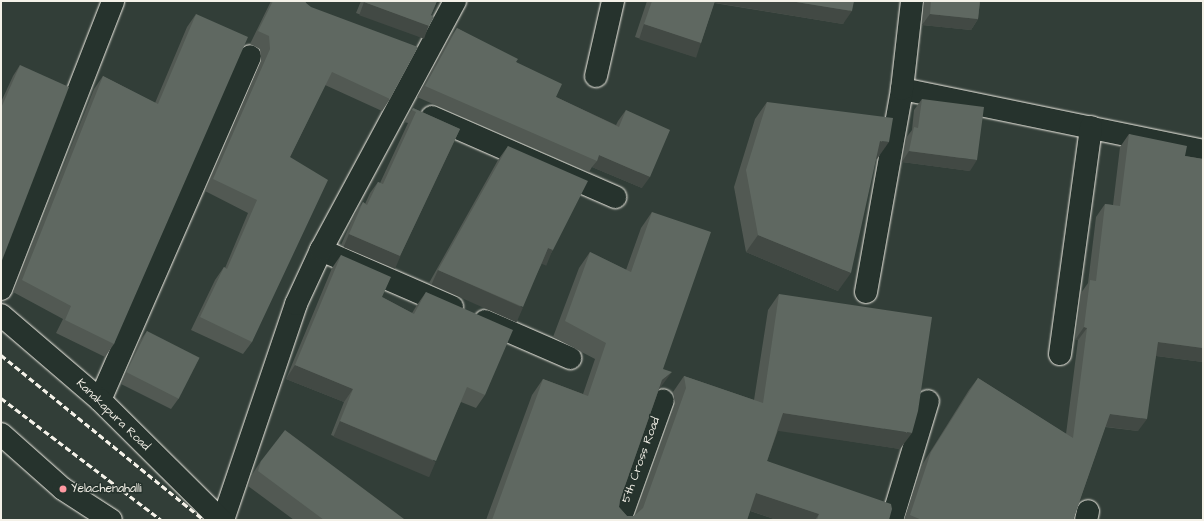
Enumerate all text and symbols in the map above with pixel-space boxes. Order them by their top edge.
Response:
street label: Kanakapura Road [73,376,153,454]
street label: 5th Cross Road [619,415,663,505]
place label: Yelachenahalli [71,482,142,496]
marker: Yelachenahalli [58,484,68,494]

